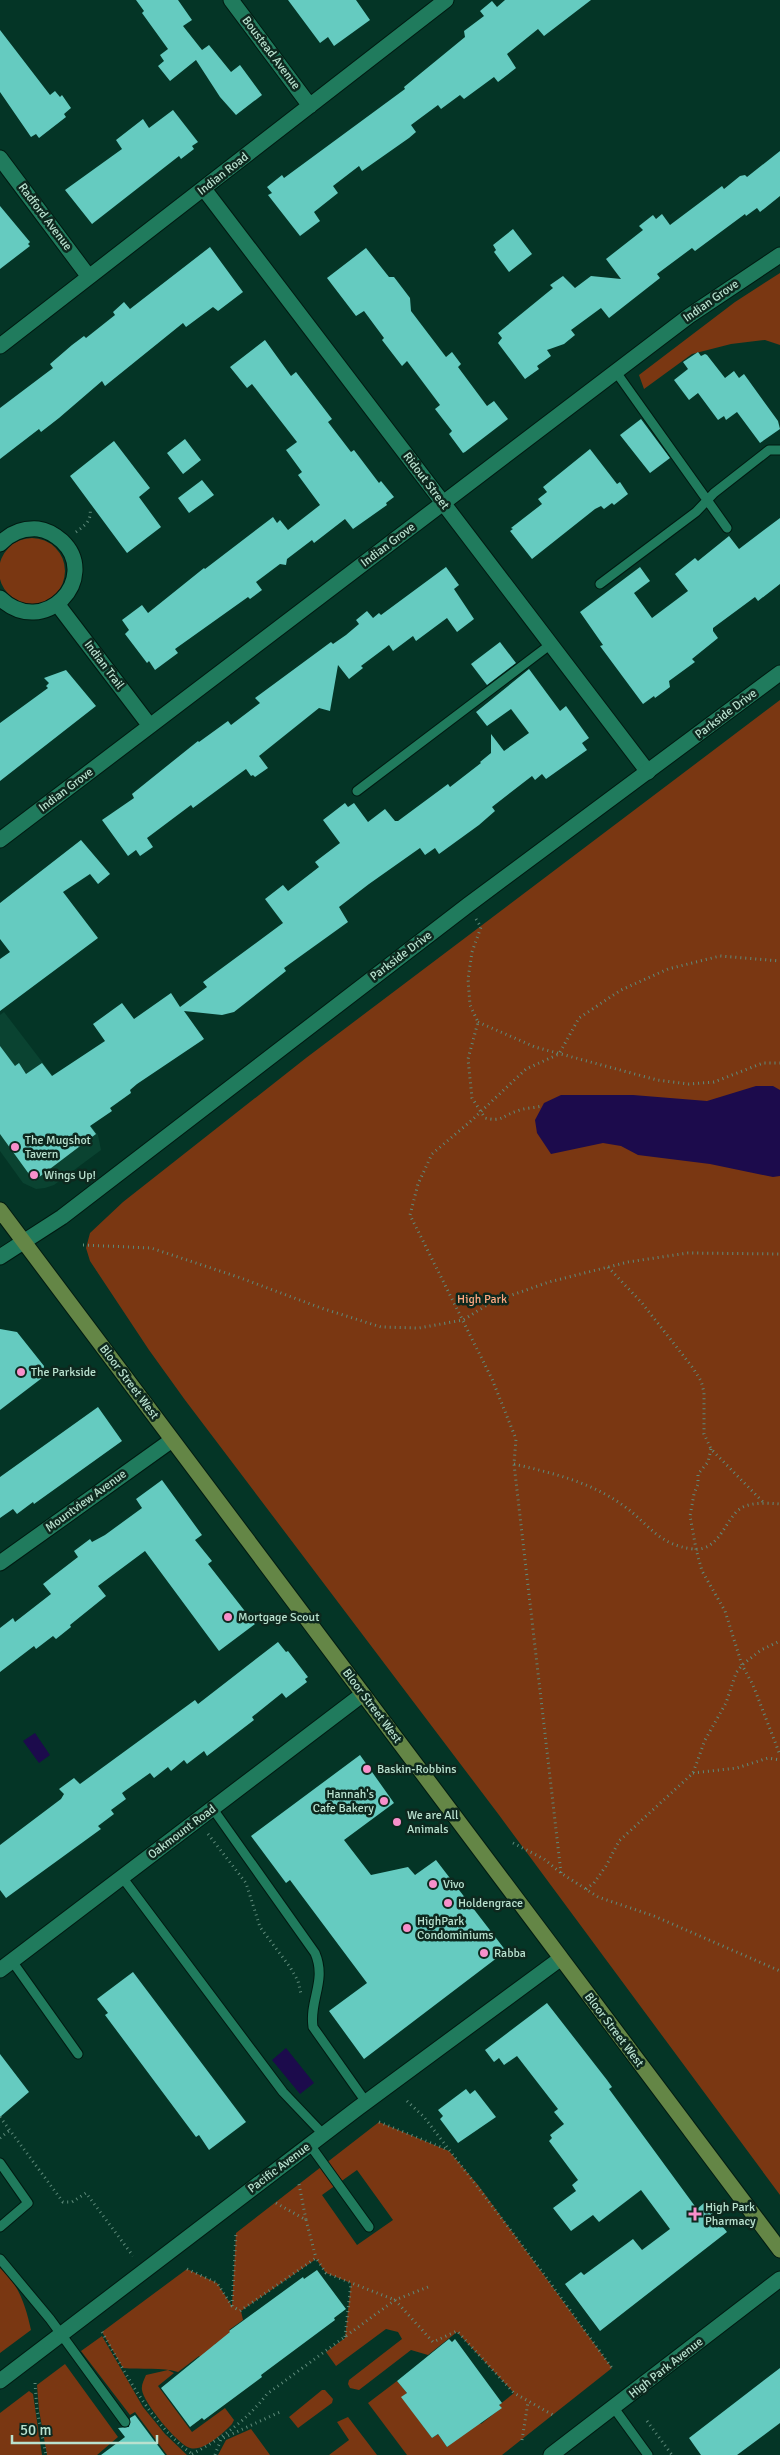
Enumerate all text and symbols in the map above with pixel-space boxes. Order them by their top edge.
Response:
street label: Boustead Avenue [239,13,303,93]
street label: Indian Road [195,149,251,199]
street label: Radford Avenue [15,180,75,254]
street label: Indian Grove [680,276,742,326]
street label: Ridout Street [400,449,452,513]
street label: Indian Grove [358,520,418,570]
street label: Indian Trail [81,638,128,693]
street label: Parkside Drive [692,686,760,742]
street label: Indian Grove [36,765,96,815]
street label: Parkside Drive [367,928,435,984]
place label: The Mugshot Tavern [25,1133,91,1162]
marker: The Mugshot Tavern [9,1141,21,1153]
place label: Wings Up! [44,1168,96,1183]
marker: Wings Up! [28,1169,40,1181]
park label: High Park [457,1292,507,1307]
street label: Bloor Street West [96,1342,162,1422]
place label: The Parkside [31,1365,96,1380]
marker: The Parkside [15,1366,27,1378]
street label: Mountview Avenue [42,1467,130,1535]
place label: Mortgage Scout [238,1610,319,1625]
marker: Mortgage Scout [222,1611,234,1623]
street label: Bloor Street West [339,1666,405,1746]
place label: Baskin-Robbins [377,1762,457,1777]
marker: Baskin-Robbins [361,1763,373,1775]
place label: Hannah's Cafe Bakery [313,1787,374,1816]
marker: Hannah's Cafe Bakery [378,1795,390,1807]
street label: Oakmount Road [145,1802,219,1862]
place label: We are All Animals [407,1808,459,1837]
marker: We are All Animals [391,1816,403,1828]
place label: Vivo [443,1877,465,1892]
marker: Vivo [427,1878,439,1890]
place label: Holdengrace [458,1896,523,1911]
marker: Holdengrace [442,1897,454,1909]
place label: HighPark Condominiums [417,1914,494,1943]
marker: HighPark Condominiums [401,1922,413,1934]
place label: Rabba [494,1946,526,1961]
marker: Rabba [478,1947,490,1959]
street label: Bloor Street West [581,1990,647,2070]
street label: Pacific Avenue [245,2140,313,2196]
place label: High Park Pharmacy [705,2200,756,2229]
marker: High Park Pharmacy [689,2208,701,2220]
street label: High Park Avenue [626,2334,706,2402]
scale bar [12,2412,158,2444]
text: 50 m [20,2421,51,2439]

